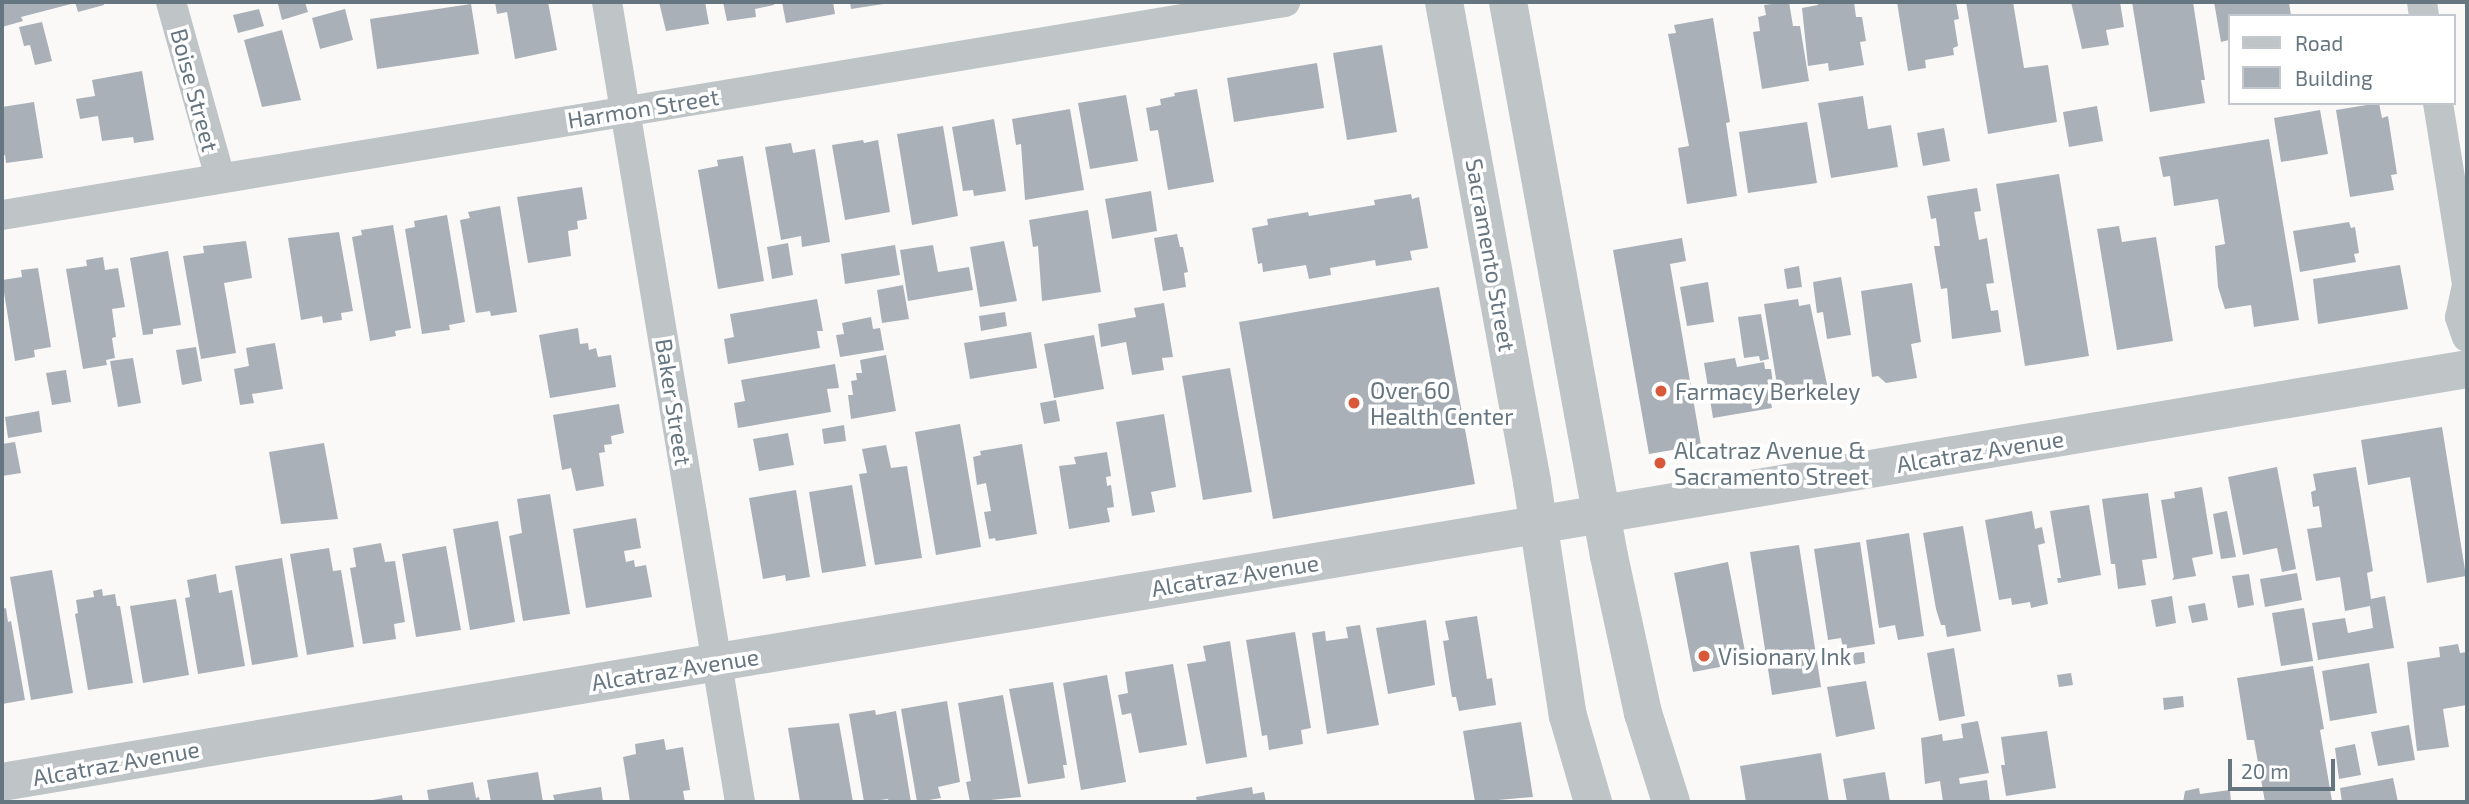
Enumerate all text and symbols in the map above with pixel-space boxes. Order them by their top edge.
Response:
legend [2228,14,2455,105]
street label: Boise Street [165,26,225,154]
text: Road [2295,30,2343,55]
text: Building [2295,65,2373,90]
street label: Harmon Street [565,82,721,134]
street label: Sacramento Street [1460,156,1522,354]
street label: Baker Street [650,336,698,468]
place label: Over 60 Health Center [1370,376,1513,430]
place label: Farmacy Berkeley [1675,377,1861,405]
marker: Farmacy Berkeley [1653,383,1669,399]
marker: Over 60 Health Center [1344,393,1364,413]
street label: Alcatraz Avenue [1894,424,2066,478]
place label: Alcatraz Avenue & Sacramento Street [1674,436,1869,490]
marker: Alcatraz Avenue & Sacramento Street [1652,455,1668,471]
street label: Alcatraz Avenue [1149,548,1321,602]
street label: Alcatraz Avenue [589,642,761,696]
place label: Visionary Ink [1718,642,1852,670]
marker: Visionary Ink [1696,648,1712,664]
street label: Alcatraz Avenue [30,735,202,791]
scale bar [2231,744,2338,788]
text: 20 m [2241,758,2289,783]

